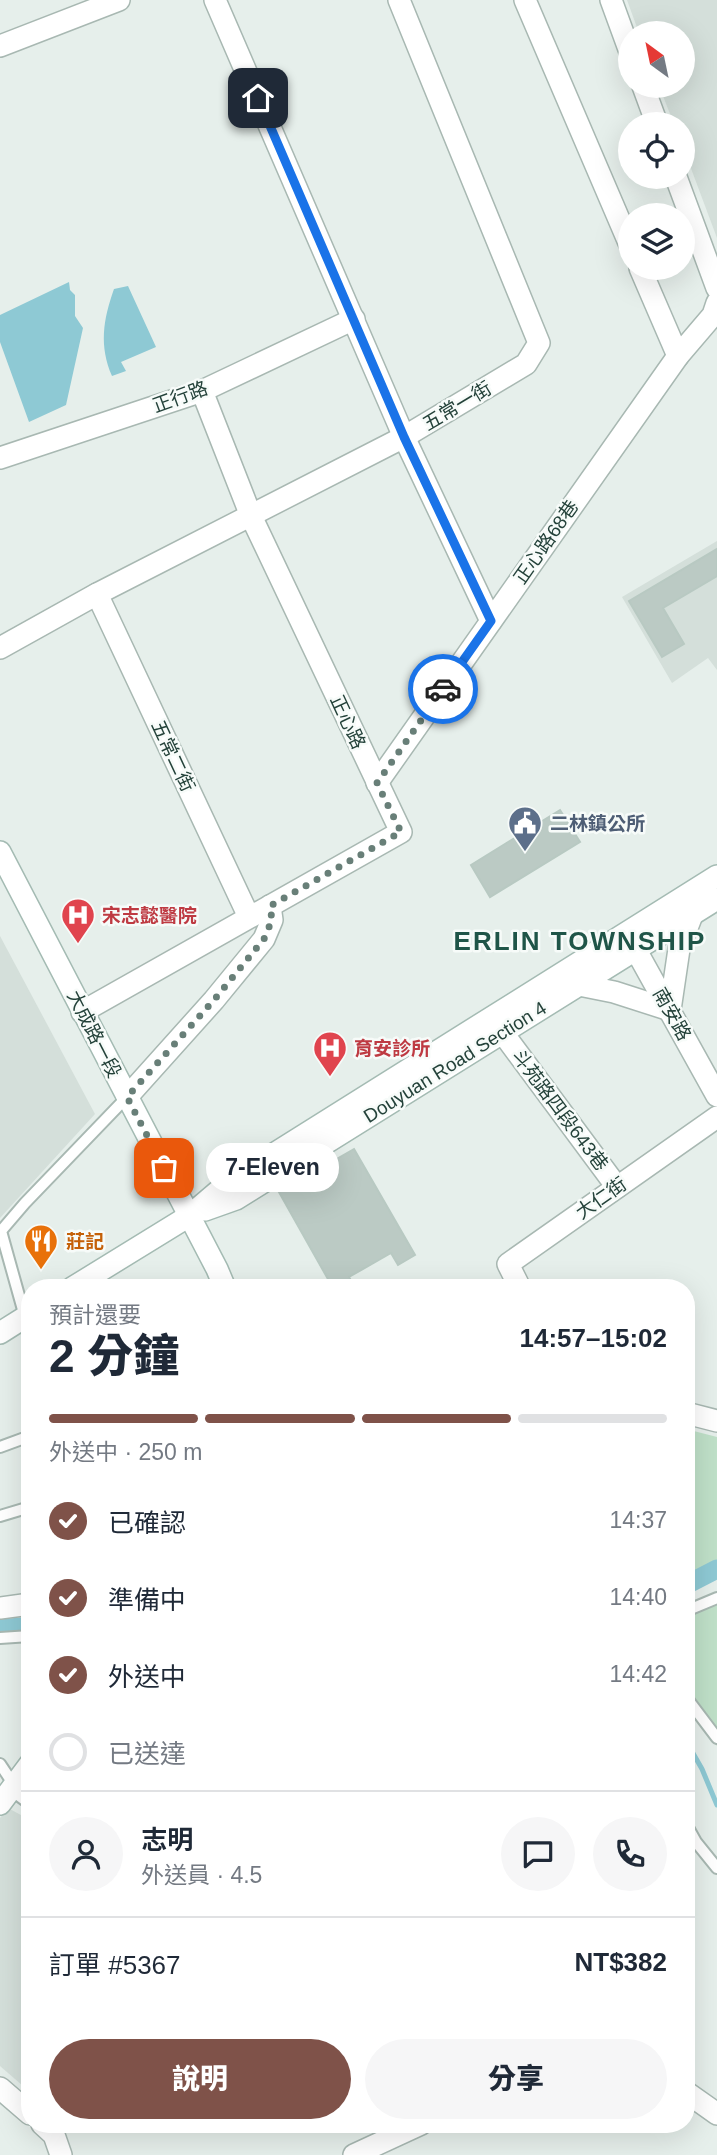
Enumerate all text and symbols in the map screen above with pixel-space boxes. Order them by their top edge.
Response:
north arrow [618,21,695,98]
map controls [618,21,695,280]
pin [228,68,288,128]
icon: home [239,79,277,117]
button: locate [618,112,695,189]
button: layers [618,203,695,280]
street label: 正行路 [150,377,210,417]
street label: 五常一街 [419,377,495,435]
street label: 正心路68巷 [510,496,582,588]
courier [408,654,478,724]
icon: car [424,670,462,708]
street label: 正心路 [326,692,370,752]
street label: 五常二街 [147,717,199,795]
public building icon: 二林鎮公所 [506,804,544,853]
place label: 二林鎮公所 [550,813,645,834]
hospital icon: 宋志懿醫院 [59,896,97,945]
place label: 宋志懿醫院 [102,905,197,926]
district label: ERLIN TOWNSHIP [454,926,706,956]
street label: 南安路 [649,984,695,1044]
street label: 大成路一段 [63,987,125,1081]
street label: Douyuan Road Section 4 [360,997,551,1127]
hospital icon: 育安診所 [311,1029,349,1078]
place label: 育安診所 [354,1038,430,1059]
street label: 斗苑路四段643巷 [508,1045,612,1175]
pin [134,1138,194,1198]
callout: 7-Eleven [206,1144,339,1192]
icon: bag [145,1149,183,1187]
text: 7-Eleven [225,1154,320,1180]
street label: 大仁街 [572,1173,630,1223]
restaurant icon: 莊記 [22,1222,60,1271]
place label: 莊記 [66,1231,104,1252]
text: 預計還要 [49,1302,141,1328]
text: 14:57–15:02 [520,1323,667,1353]
text: 2 分鐘 [49,1330,179,1382]
text: 外送中 · 250 m [49,1439,202,1465]
icon: check [49,1502,87,1540]
text: 14:37 [609,1507,667,1533]
text: 已確認 [108,1508,186,1538]
icon: check [49,1579,87,1617]
text: 14:40 [609,1584,667,1610]
text: 準備中 [108,1585,186,1615]
icon: check [49,1656,87,1694]
text: 14:42 [609,1661,667,1687]
text: 外送中 [108,1662,186,1692]
text: 已送達 [108,1739,186,1769]
button: person [49,1817,123,1891]
button: chat [501,1817,575,1891]
button: phone [593,1817,667,1891]
text: 志明 [141,1825,193,1855]
text: 外送員 · 4.5 [141,1862,262,1888]
text: NT$382 [575,1947,667,1977]
text: 訂單 #5367 [49,1950,181,1980]
button: 說明 [49,2039,351,2119]
button: 分享 [365,2039,667,2119]

